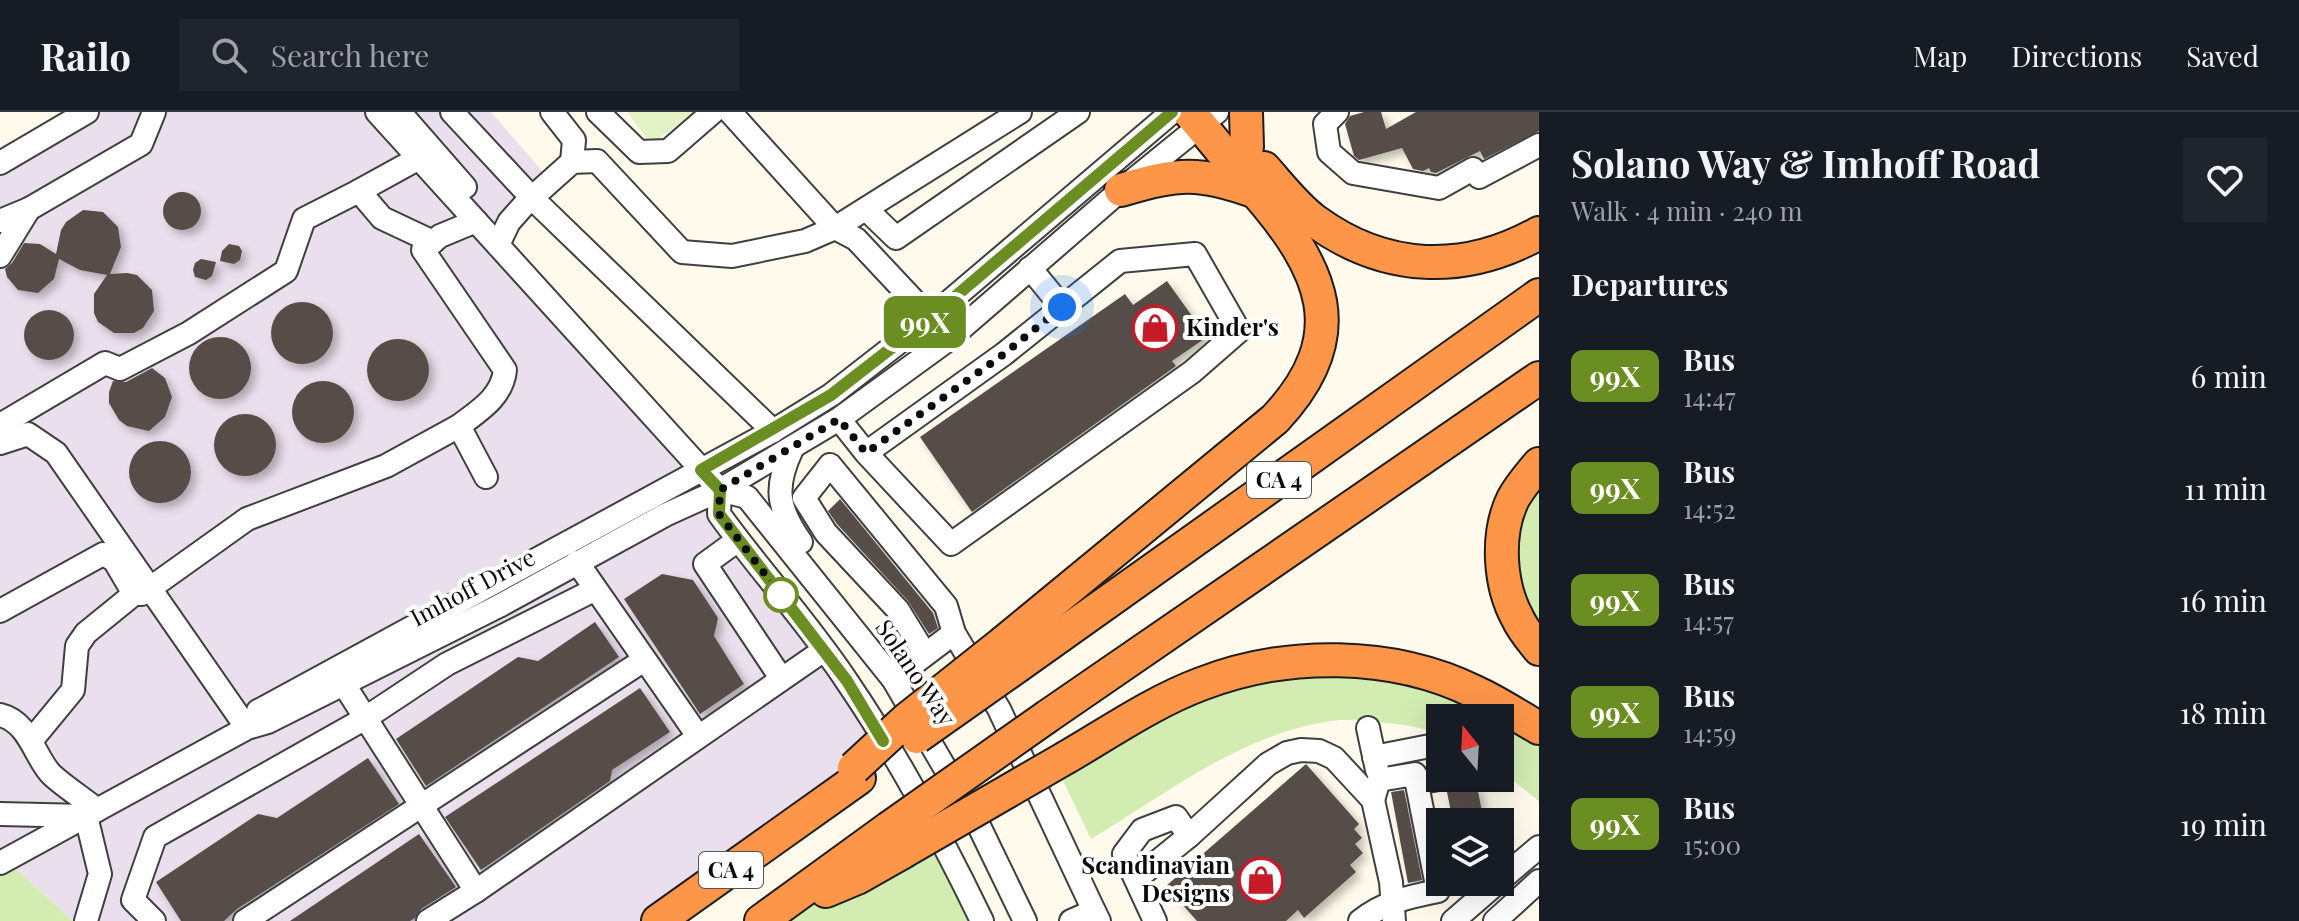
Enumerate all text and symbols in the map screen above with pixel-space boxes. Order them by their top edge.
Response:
search box [179,19,739,91]
text: Railo [40,30,131,81]
icon: search [207,33,251,77]
text: Search here [271,35,429,75]
text: Map [1913,37,1967,74]
text: Directions [2011,37,2142,74]
text: Saved [2186,37,2259,74]
text: Solano Way & Imhoff Road [1571,137,2040,188]
button: heart [2183,138,2267,222]
text: Walk · 4 min · 240 m [1571,193,1803,228]
text: Departures [1571,264,1728,304]
your location [1042,287,1082,327]
line badge: 99X [879,296,971,348]
text: 99X [900,303,950,340]
shop icon: Kinder's [1131,304,1179,352]
place label: Kinder's [1186,310,1279,342]
text: Bus [1683,339,1735,379]
text: 6 min [2191,356,2267,396]
text: 99X [1590,357,1640,394]
text: 14:47 [1683,379,1735,414]
text: Bus [1683,451,1735,491]
road number: CA 4 [1247,462,1311,498]
text: 11 min [2184,468,2267,508]
text: 99X [1590,469,1640,506]
text: 14:52 [1683,491,1736,526]
street label: Imhoff Drive [404,540,540,633]
text: Bus [1683,563,1735,603]
unlabelled marker [764,578,798,612]
text: 16 min [2180,580,2267,620]
text: 99X [1590,581,1640,618]
text: 14:57 [1683,603,1734,638]
street label: Solano Way [869,612,964,731]
text: Bus [1683,675,1735,715]
text: 18 min [2179,692,2267,732]
text: 99X [1590,693,1640,730]
north arrow [1426,704,1514,792]
map controls [1426,704,1514,896]
text: 14:59 [1683,715,1736,750]
text: Bus [1683,787,1735,827]
text: 19 min [2180,804,2267,844]
text: 99X [1590,805,1640,842]
button: layers [1426,808,1514,896]
text: 15:00 [1683,827,1741,862]
place label: Scandinavian Designs [1081,848,1230,908]
road number: CA 4 [699,852,763,888]
shop icon: Scandinavian Designs [1237,856,1285,904]

